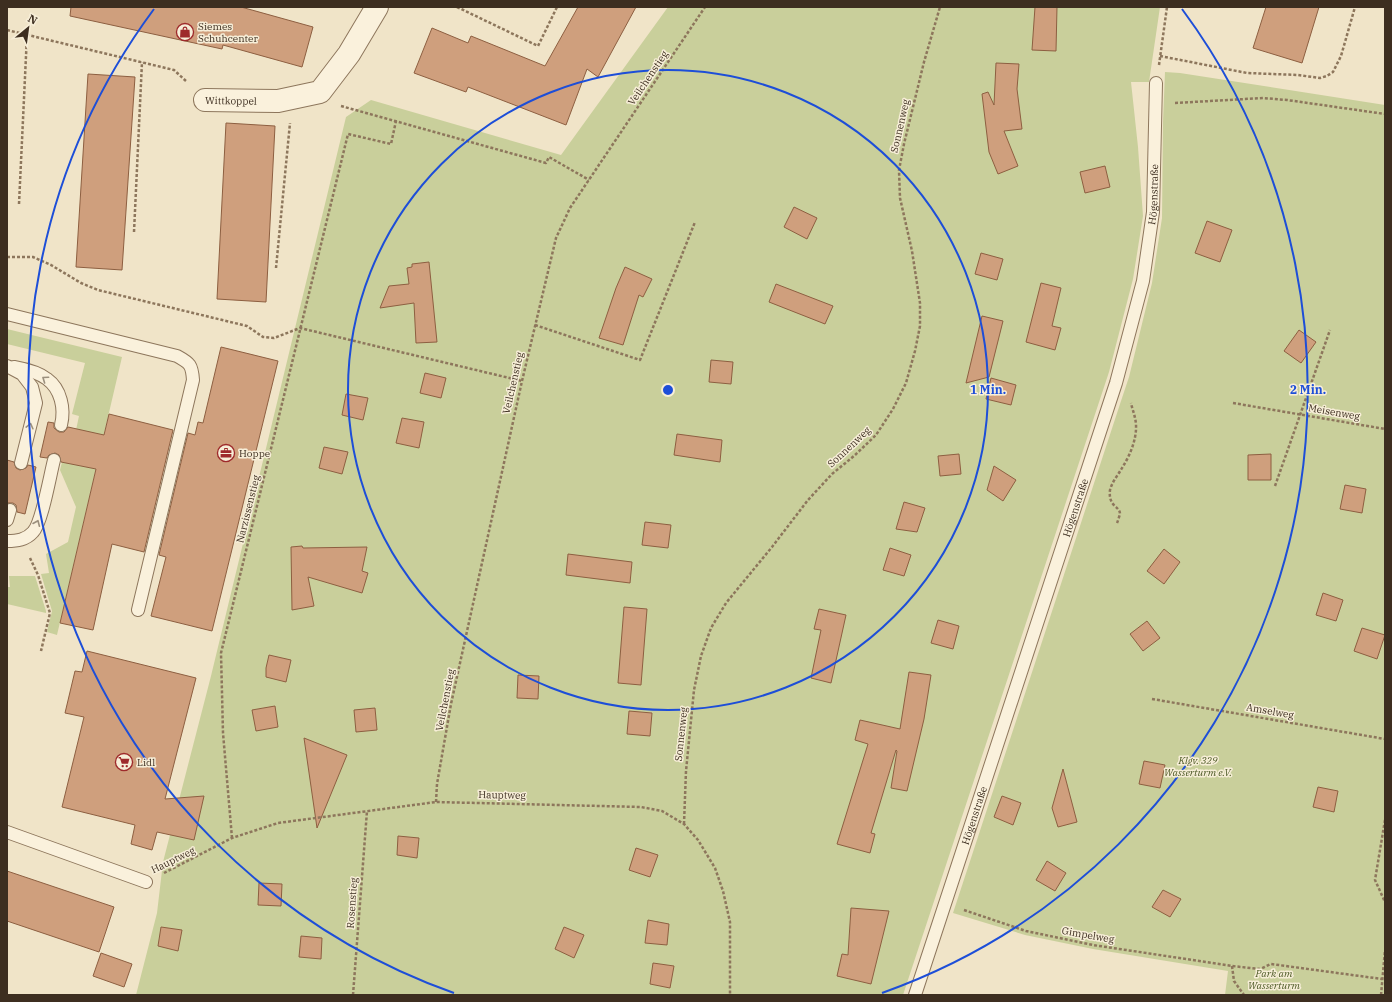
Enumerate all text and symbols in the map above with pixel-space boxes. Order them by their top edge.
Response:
north arrow [8,8,48,48]
text: N [26,11,40,28]
place label: Siemes Schuhcenter [198,20,258,45]
shop icon: Siemes Schuhcenter [175,22,195,42]
street label: Veilchenstieg [625,48,671,108]
street label: Wittkoppel [205,94,257,107]
street label: Sonnenweg [888,97,913,154]
street label: Högenstraße [1145,164,1161,226]
street label: Veilchenstieg [500,350,527,415]
one-way arrow [42,377,49,384]
text: 1 Min. [970,382,1006,397]
text: 2 Min. [1290,382,1326,397]
centre of rings [661,383,675,397]
street label: Meisenweg [1307,401,1361,423]
one-way arrow [26,422,34,429]
street label: Sonnenweg [825,423,874,470]
office icon: Hoppe [216,443,236,463]
place label: Hoppe [239,447,270,460]
street label: Narzissenstieg [233,473,263,544]
street label: Högenstraße [1059,477,1091,538]
one-way arrow [33,520,41,527]
street label: Veilchenstieg [433,667,458,732]
street label: Amselweg [1245,700,1295,722]
street label: Sonnenweg [672,706,690,762]
supermarket icon: Lidl [114,752,134,772]
park label: Klgv. 329 Wasserturm e.V. [1164,754,1232,779]
place label: Lidl [137,756,155,769]
street label: Högenstraße [958,785,990,846]
street label: Hauptweg [478,788,526,802]
street label: Hauptweg [149,843,198,876]
street label: Rosenstieg [344,876,360,929]
street label: Gimpelweg [1061,924,1116,946]
park label: Park am Wasserturm [1248,967,1301,992]

